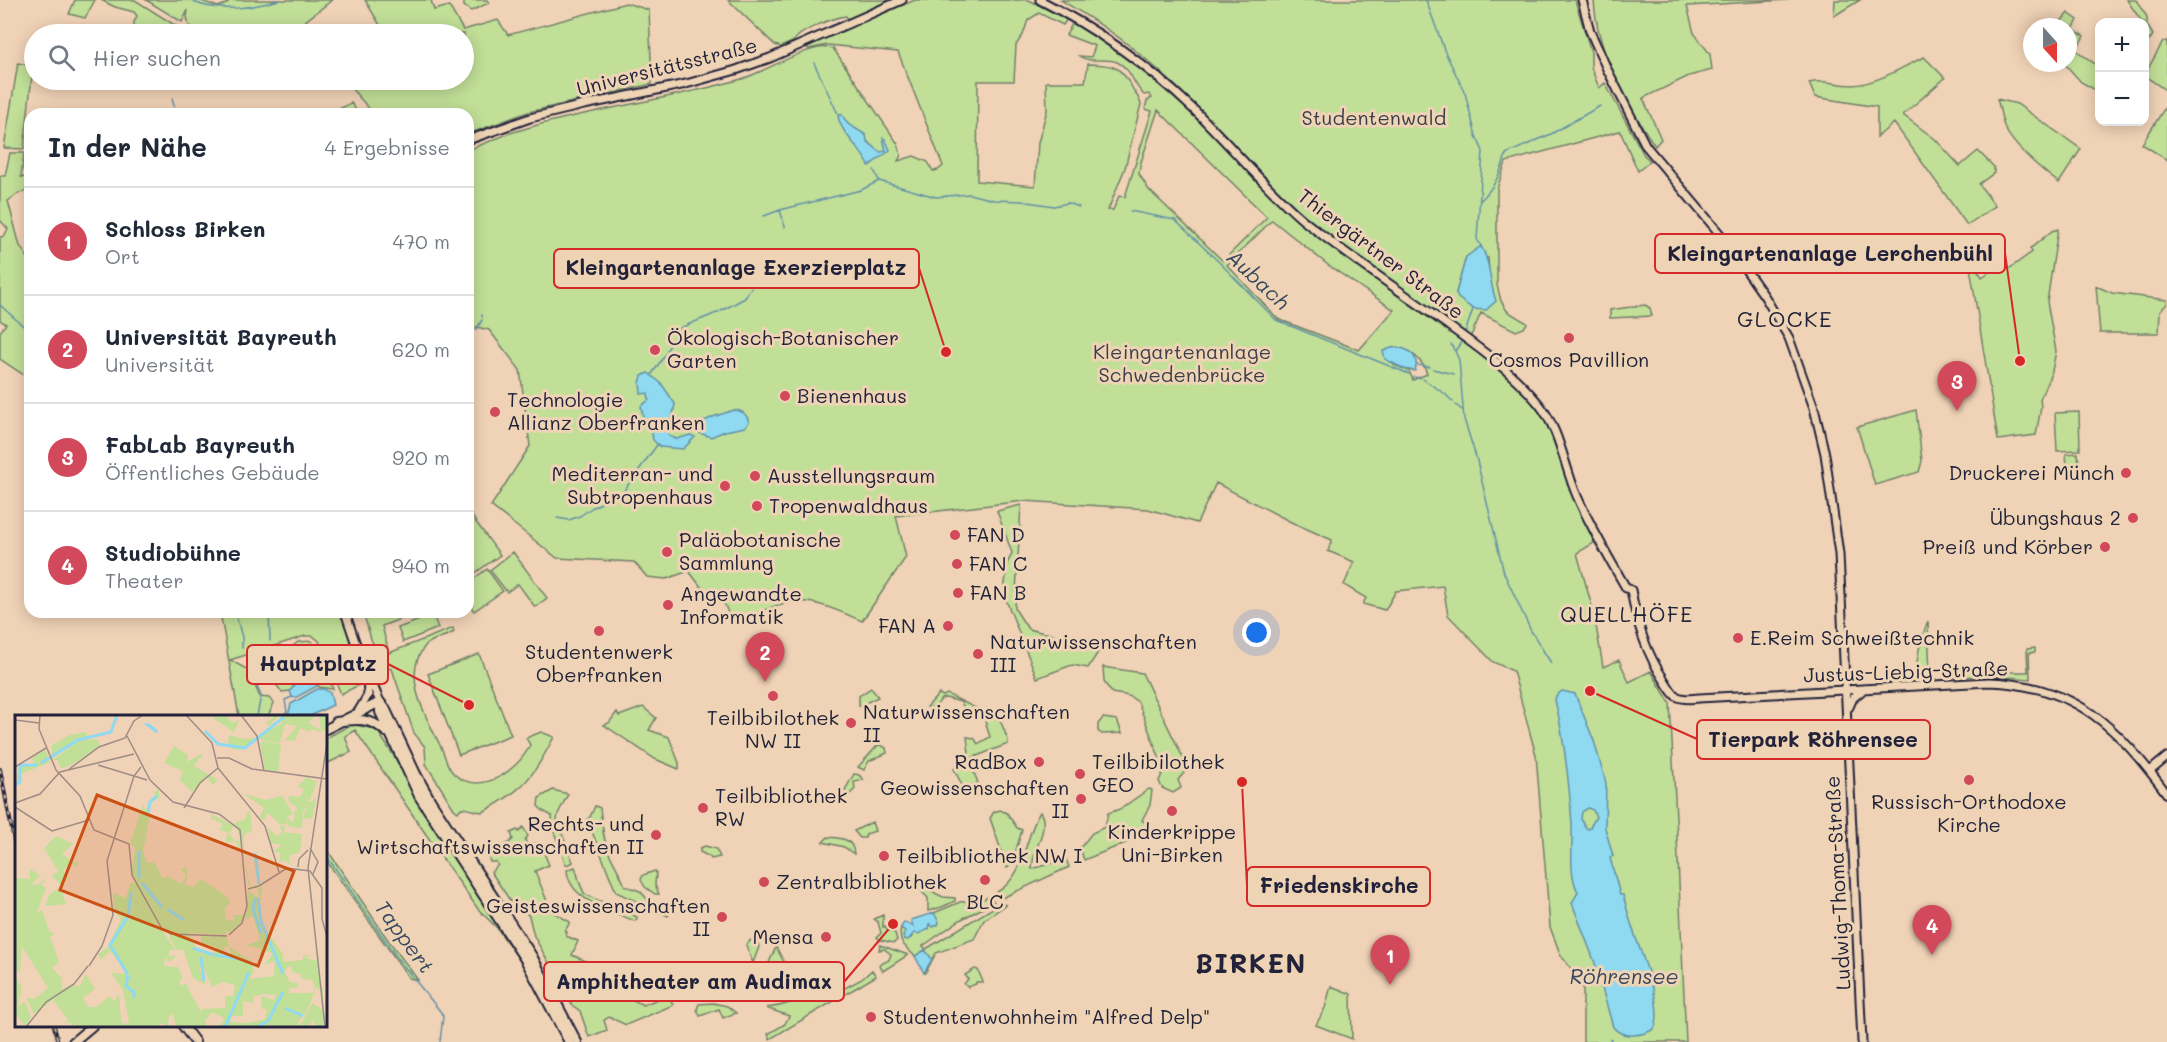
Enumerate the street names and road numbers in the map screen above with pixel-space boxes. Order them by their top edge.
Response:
street label: Universitätsstraße [574,31,760,101]
street label: Thiergärtner Straße [1293,182,1470,324]
street label: Justus-Liebig-Straße [1803,654,2009,688]
street label: Ludwig-Thoma-Straße [1818,775,1856,991]

